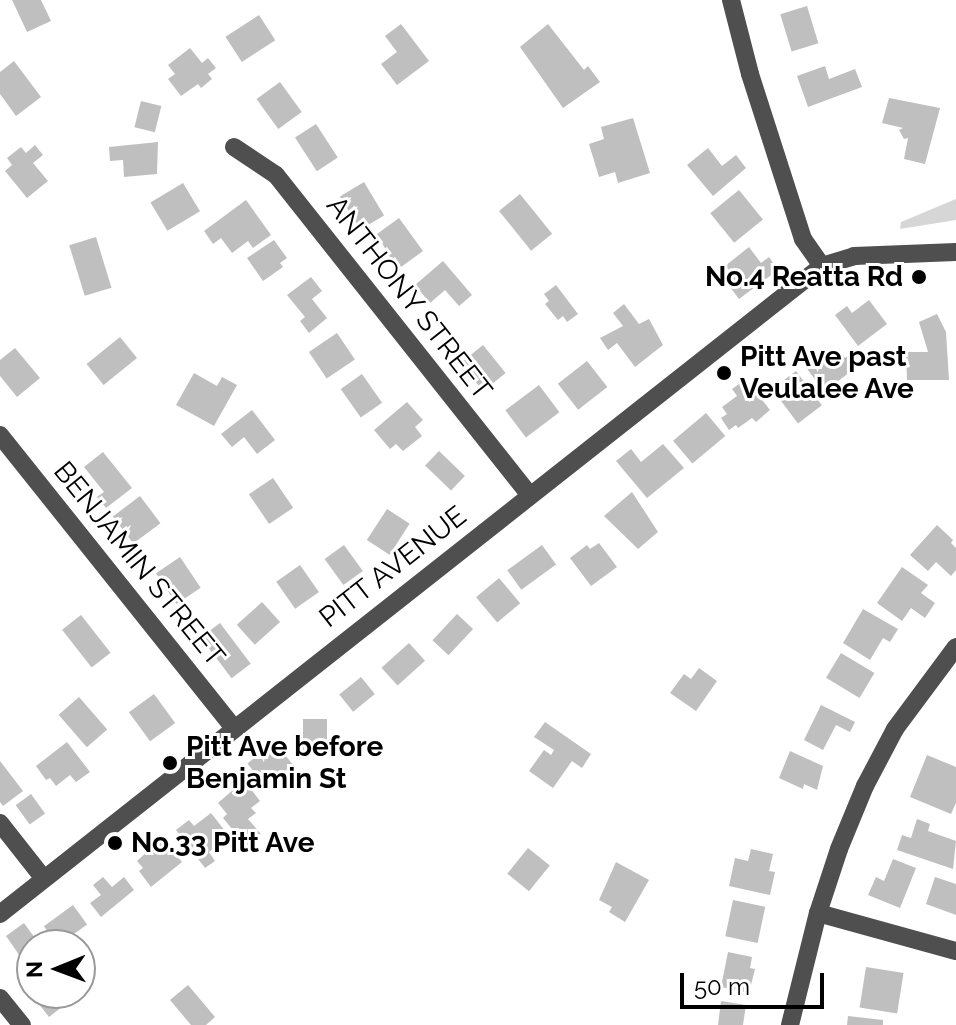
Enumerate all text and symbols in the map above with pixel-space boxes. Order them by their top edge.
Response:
street label: ANTHONY STREET [319,189,499,407]
place label: No.4 Reatta Rd [705,260,903,294]
marker: No.4 Reatta Rd [910,268,928,286]
place label: Pitt Ave past Veulalee Ave [740,340,915,406]
marker: Pitt Ave past Veulalee Ave [715,364,733,382]
street label: BENJAMIN STREET [46,455,232,673]
street label: PITT AVENUE [312,499,474,635]
place label: Pitt Ave before Benjamin St [186,730,384,796]
marker: Pitt Ave before Benjamin St [161,754,179,772]
place label: No.33 Pitt Ave [131,826,315,860]
marker: No.33 Pitt Ave [106,834,124,852]
north arrow [16,929,96,1009]
scale bar [684,957,828,1007]
text: N [21,961,47,978]
text: 50 m [694,972,750,1001]

